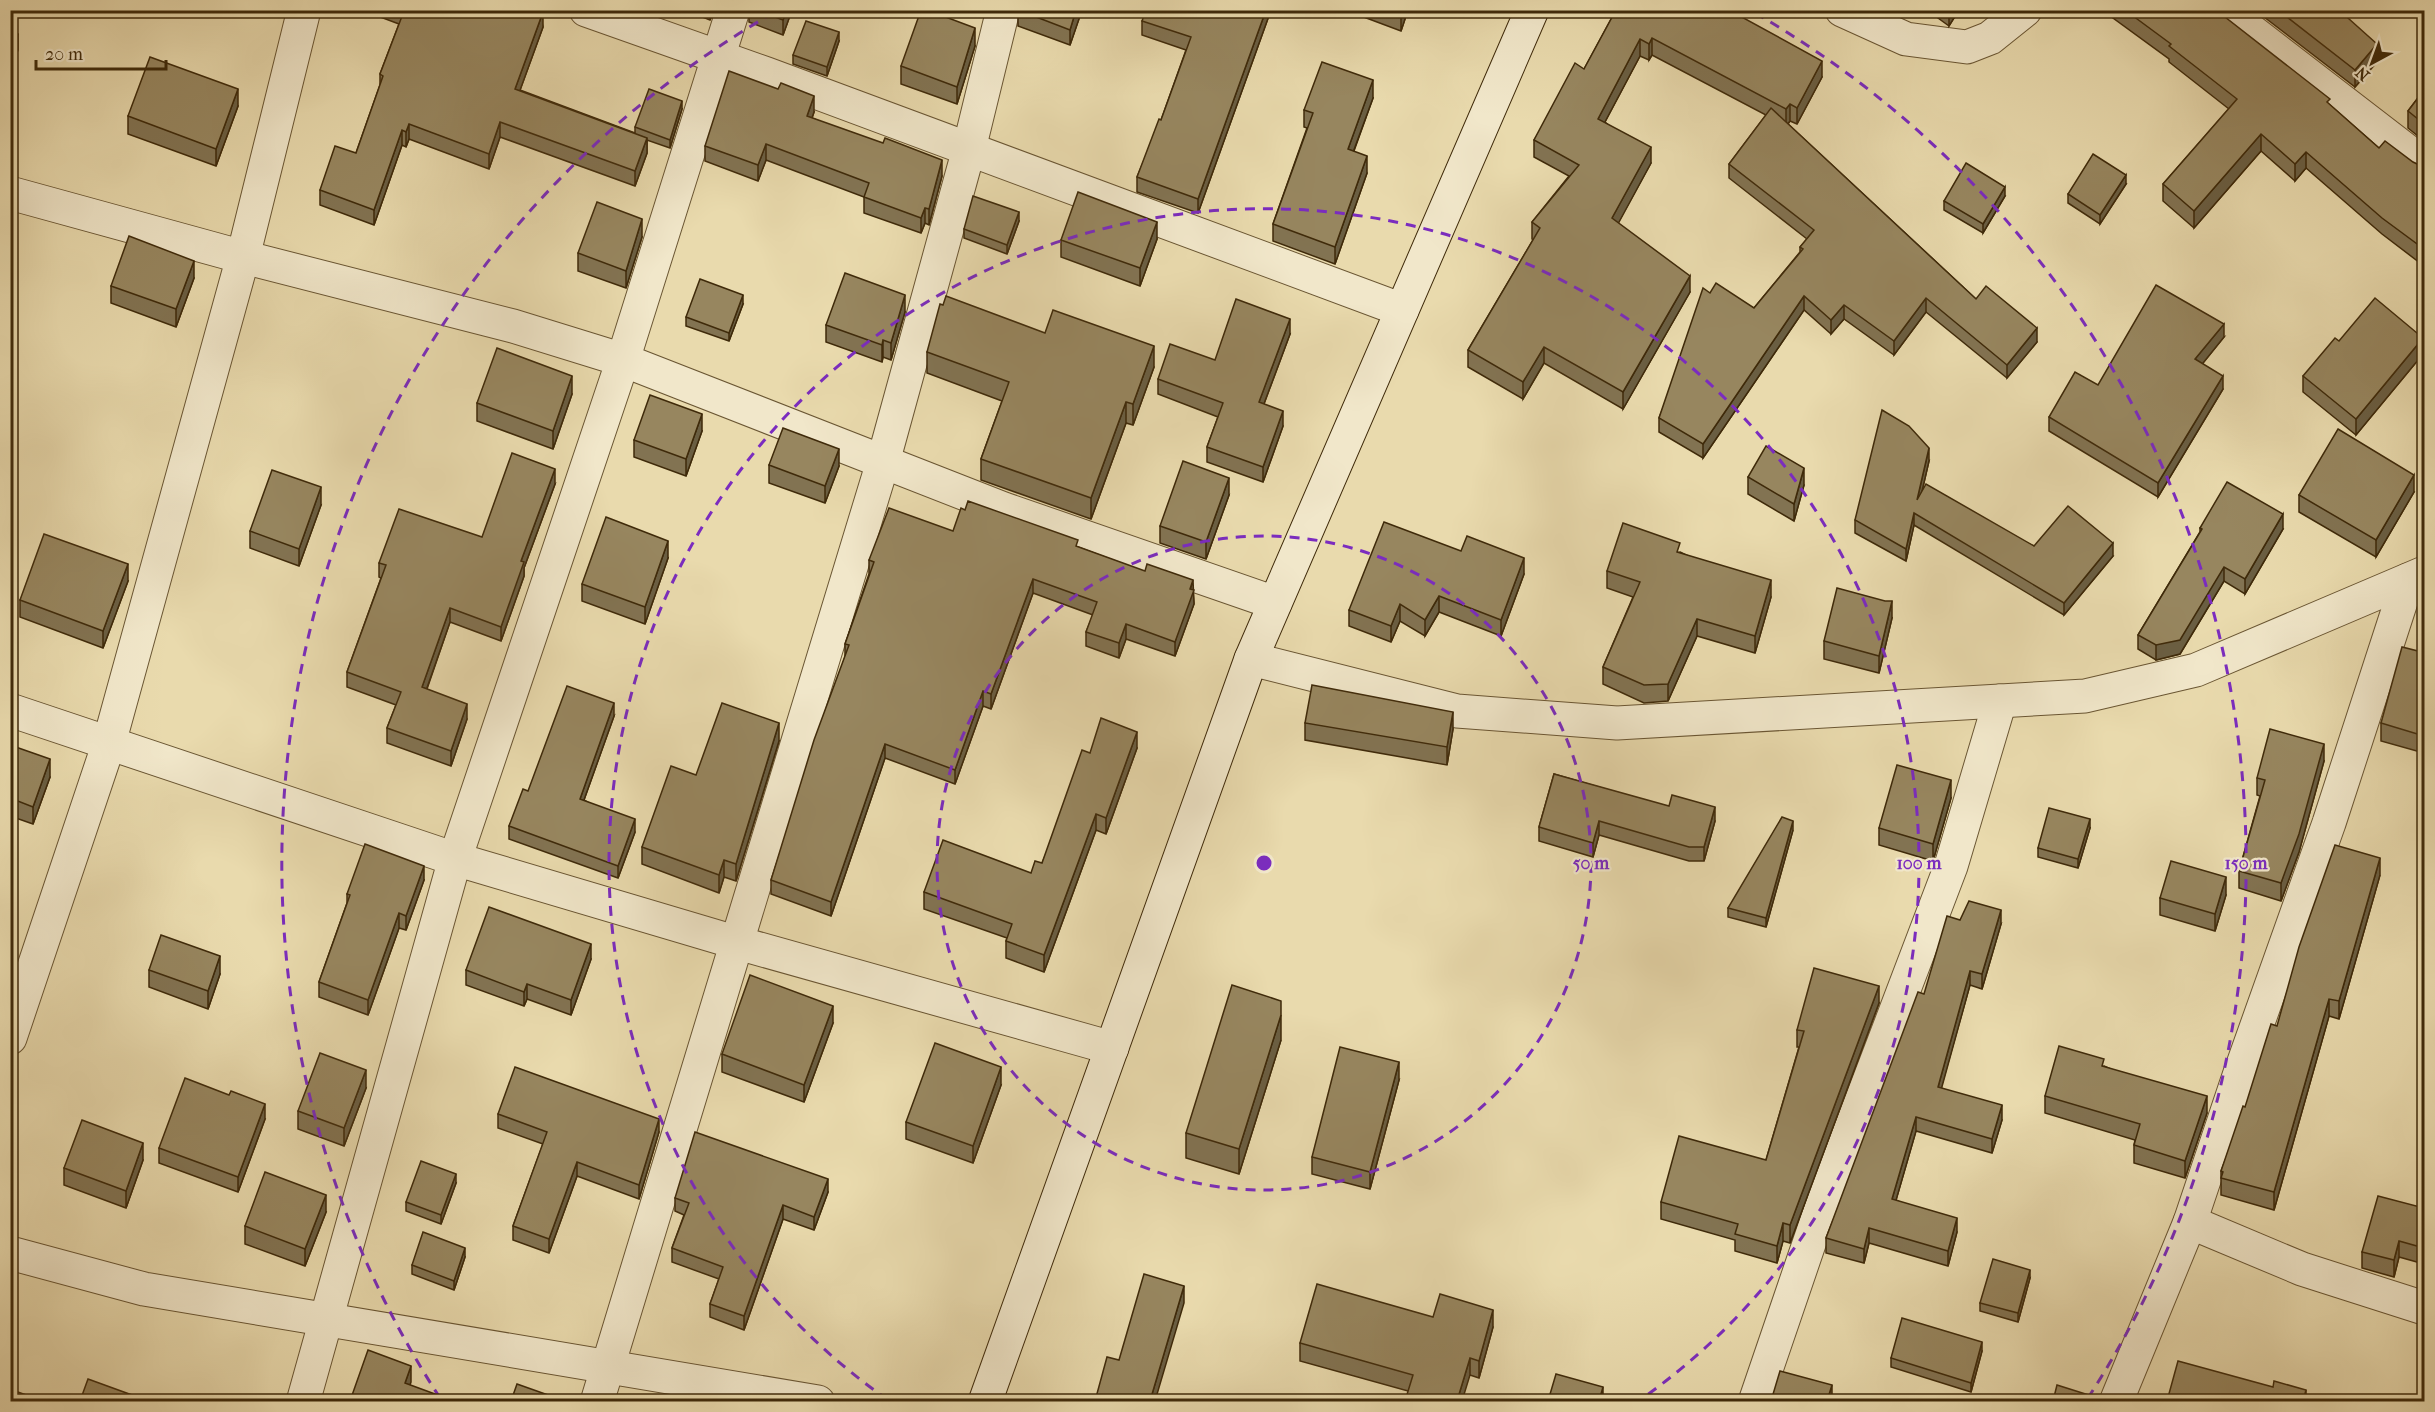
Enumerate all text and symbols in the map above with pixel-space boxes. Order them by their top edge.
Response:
scale bar [36,33,166,71]
north arrow [2342,33,2402,93]
text: 20 m [45,44,83,65]
text: N [2351,62,2373,85]
centre of rings [1254,853,1274,873]
text: 50 m [1573,853,1610,874]
text: 100 m [1896,853,1943,874]
text: 150 m [2225,853,2268,874]

